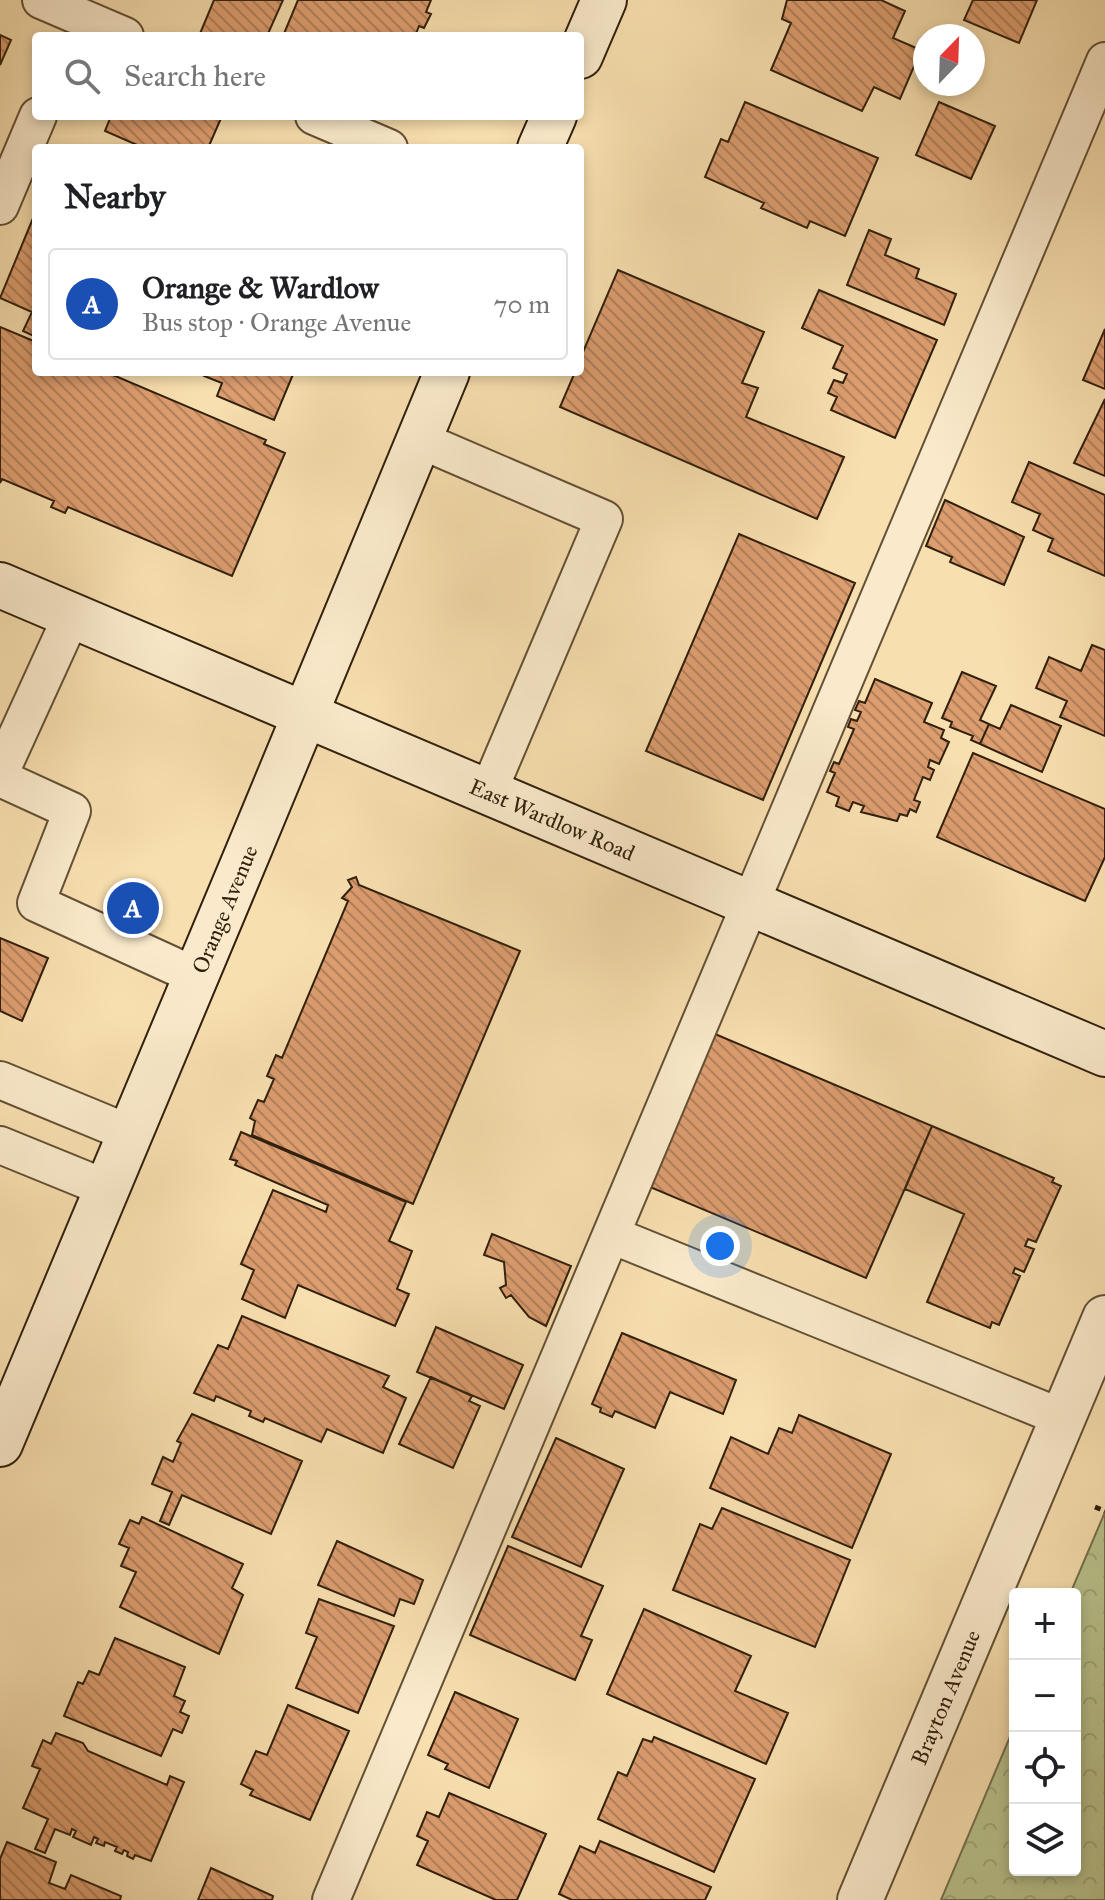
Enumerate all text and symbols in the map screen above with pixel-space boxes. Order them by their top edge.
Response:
north arrow [913,24,985,96]
search box [32,32,584,120]
icon: search [60,54,104,98]
text: Search here [124,58,266,94]
text: Nearby [64,176,166,217]
text: Orange & Wardlow [142,270,379,306]
text: A [83,288,101,320]
text: 70 m [494,288,550,320]
text: Bus stop · Orange Avenue [142,306,411,338]
street label: East Wardlow Road [466,772,639,866]
street label: Orange Avenue [186,841,263,977]
pin: A [107,878,159,938]
your location [700,1226,740,1266]
map controls [1009,1588,1081,1876]
button: + [1009,1588,1081,1660]
street label: Brayton Avenue [905,1626,986,1769]
button: − [1009,1660,1081,1732]
button: locate [1009,1732,1081,1804]
button: layers [1009,1804,1081,1876]

